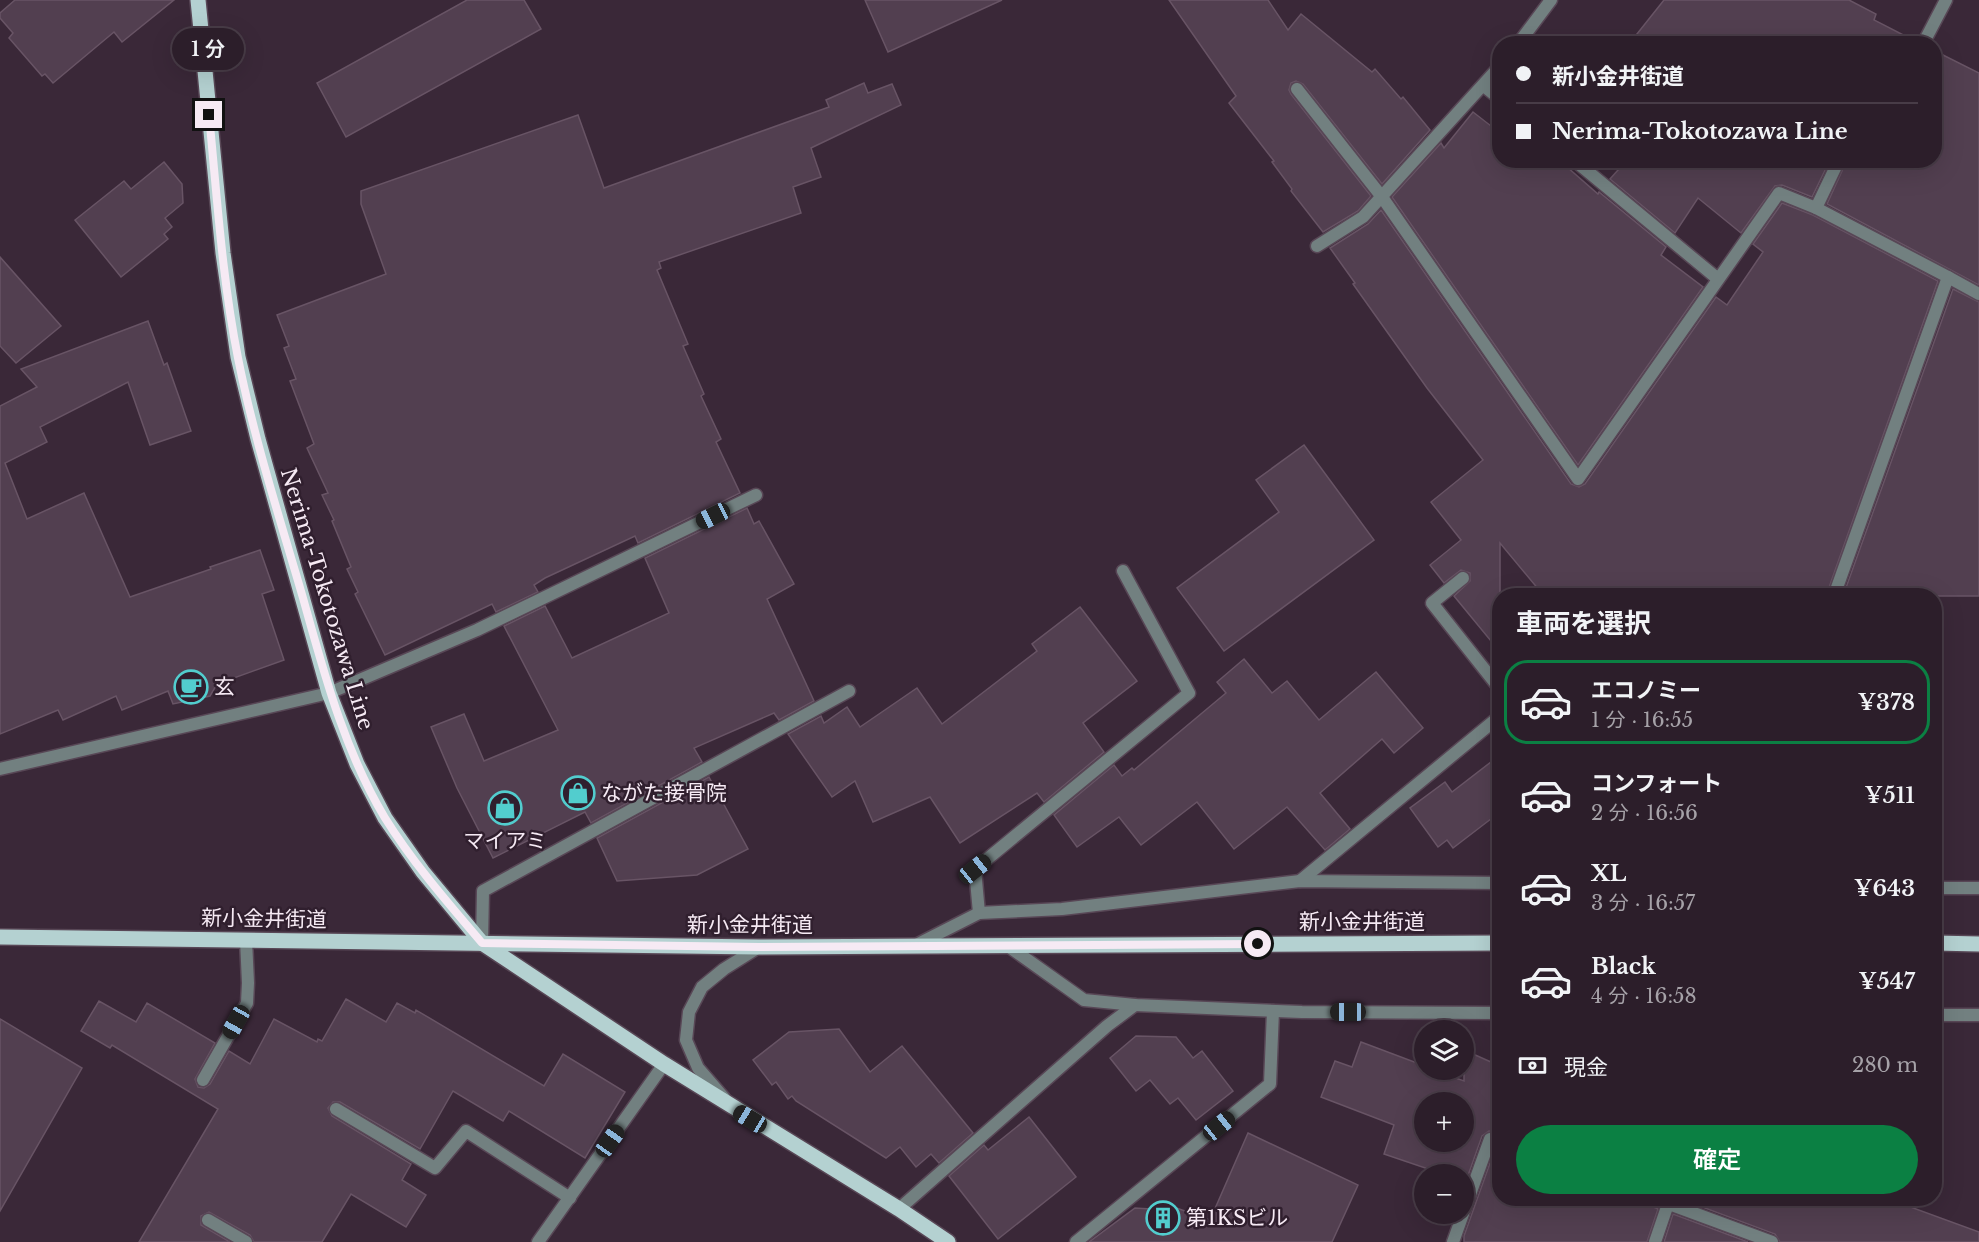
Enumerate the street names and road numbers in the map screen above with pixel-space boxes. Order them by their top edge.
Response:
street label: Nerima-Tokotozawa Line [275,465,379,733]
street label: 新小金井街道 [201,905,327,933]
street label: 新小金井街道 [1299,909,1425,935]
street label: 新小金井街道 [687,912,813,938]

